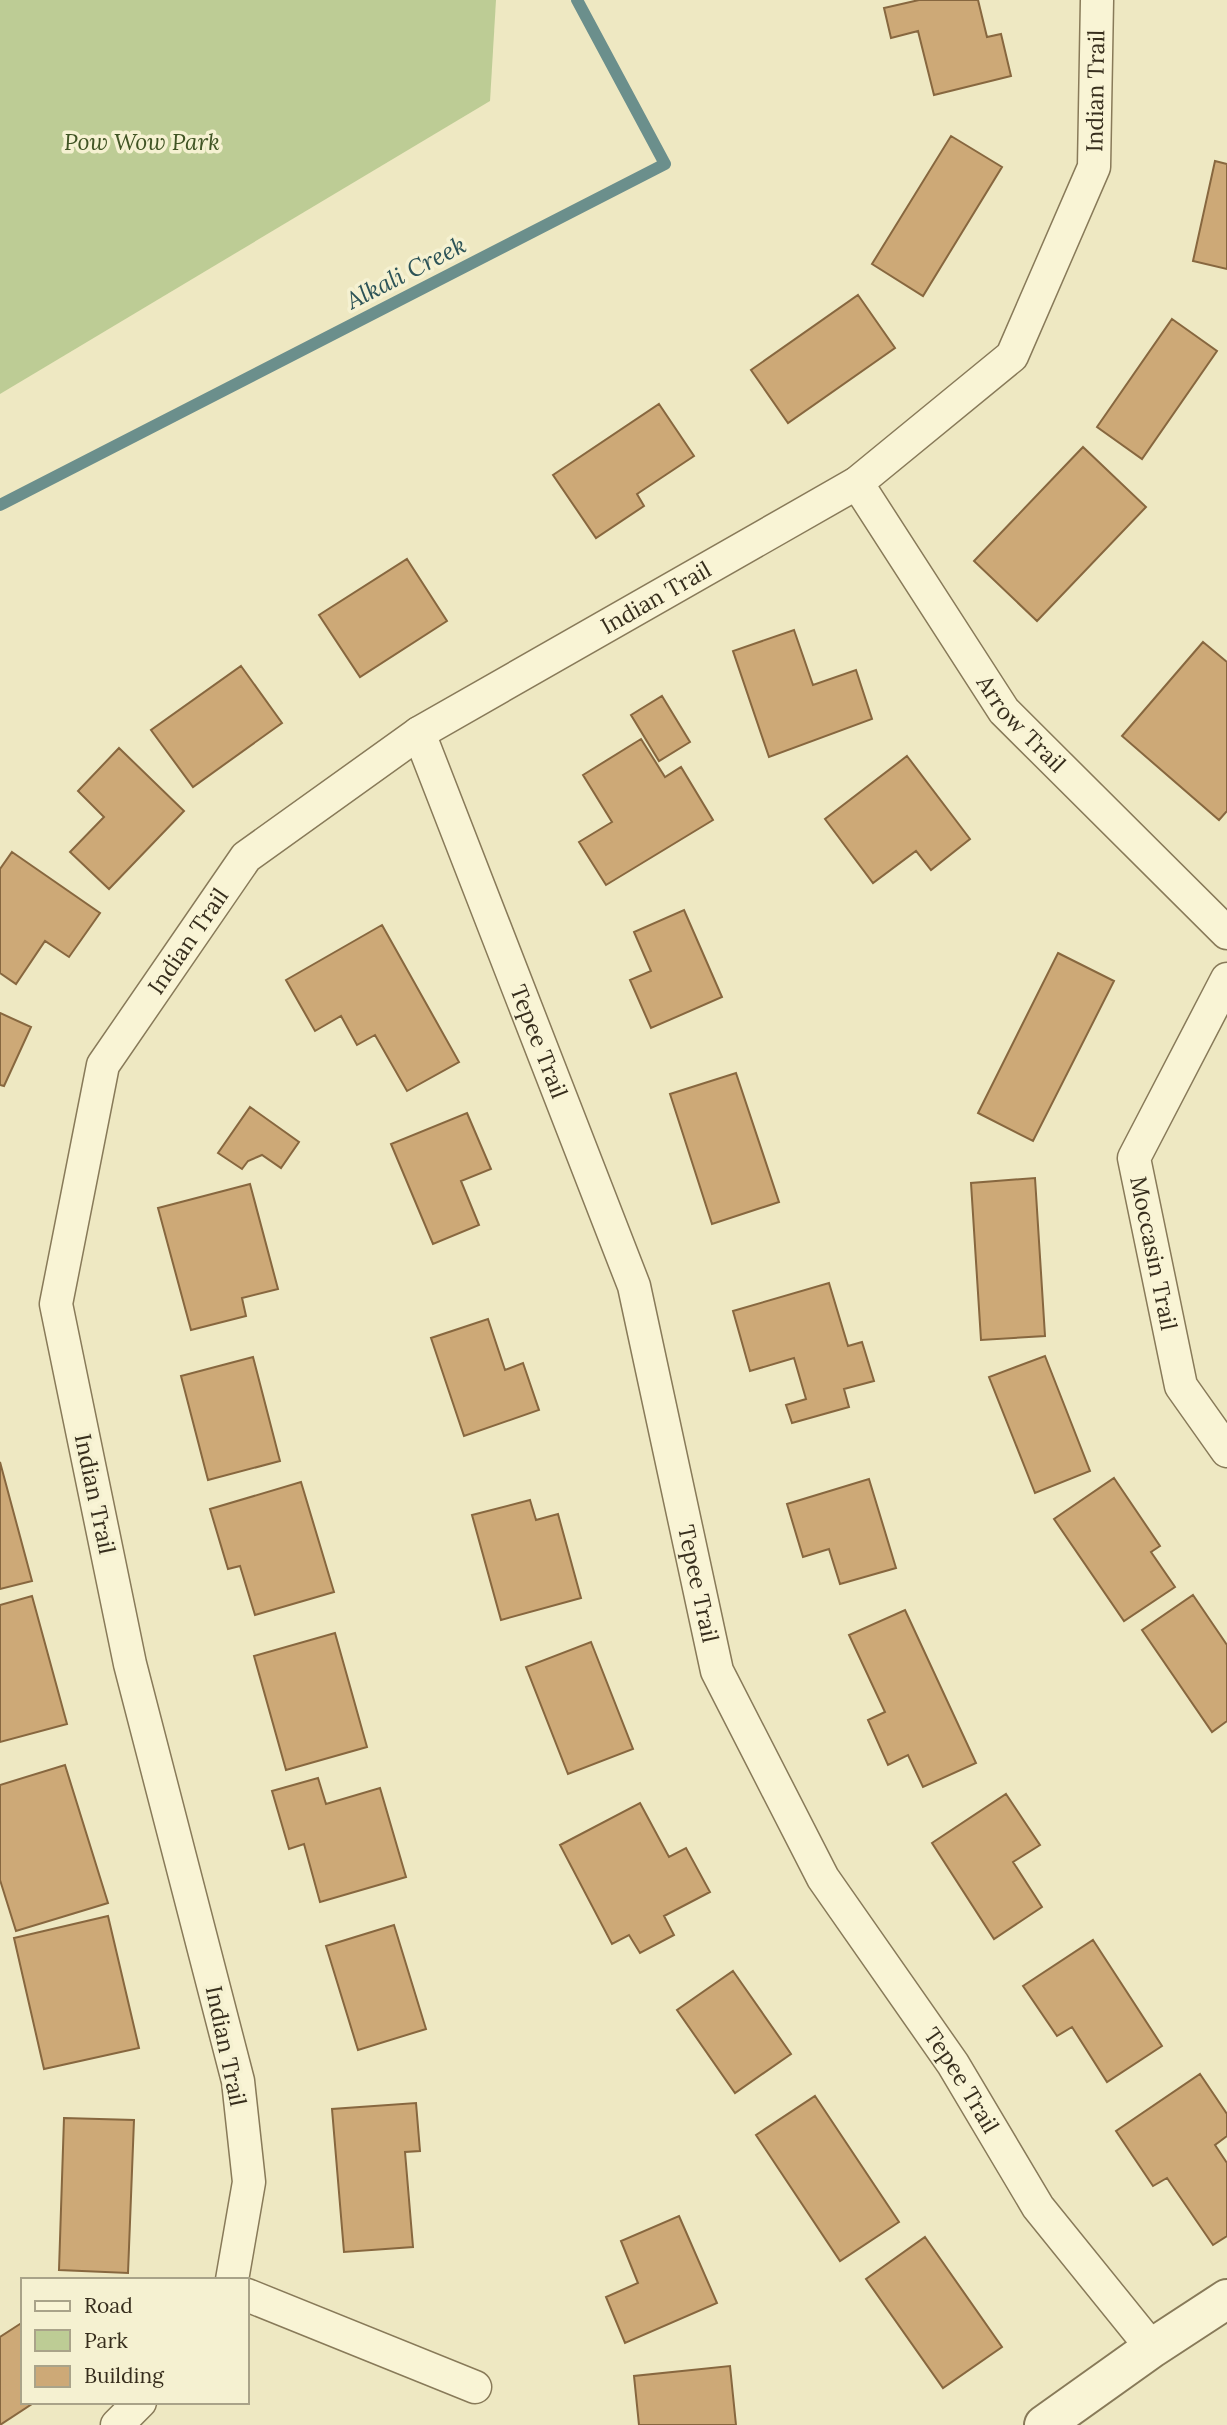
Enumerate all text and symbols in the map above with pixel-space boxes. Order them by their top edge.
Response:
street label: Indian Trail [1079,29,1110,152]
park label: Pow Wow Park [64,127,220,156]
water label: Alkali Creek [340,229,471,317]
street label: Indian Trail [595,554,716,640]
street label: Arrow Trail [970,669,1072,778]
street label: Indian Trail [141,882,234,1000]
street label: Tepee Trail [504,980,575,1102]
street label: Moccasin Trail [1124,1174,1184,1333]
street label: Indian Trail [69,1431,122,1557]
street label: Tepee Trail [672,1522,725,1645]
street label: Indian Trail [200,1983,253,2109]
street label: Tepee Trail [918,2021,1006,2138]
legend [21,2278,248,2404]
text: Road [84,2292,133,2319]
text: Park [84,2327,128,2354]
text: Building [84,2362,164,2389]

